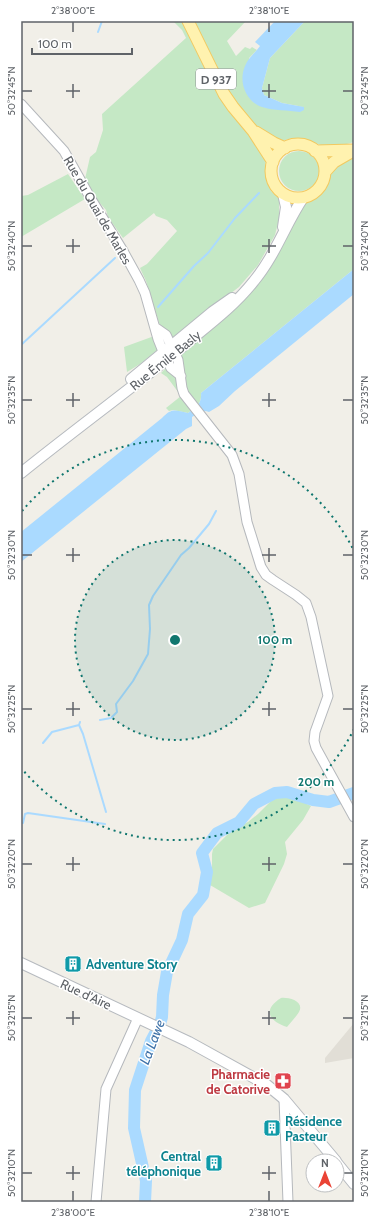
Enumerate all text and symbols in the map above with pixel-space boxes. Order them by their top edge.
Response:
text: 2°38'00"E [51,4,95,17]
text: 2°38'10"E [249,4,290,17]
scale bar [32,30,132,56]
text: 100 m [38,36,72,51]
text: 50°32'45"N [5,67,18,115]
text: 50°32'45"N [358,67,371,115]
road number: D 937 [196,69,236,89]
street label: Rue du Quai de Marles [60,153,136,268]
text: 50°32'40"N [5,221,18,271]
text: 50°32'40"N [358,221,371,271]
street label: Rue Émile Basly [126,325,204,394]
text: 50°32'35"N [5,376,18,424]
text: 50°32'35"N [358,376,371,424]
text: 50°32'30"N [5,530,18,580]
text: 50°32'30"N [358,530,371,580]
text: 100 m [258,632,292,647]
centre of rings [168,633,182,647]
text: 50°32'25"N [5,685,18,733]
text: 50°32'25"N [358,685,371,733]
text: 200 m [298,774,334,789]
text: 50°32'20"N [5,839,18,889]
text: 50°32'20"N [358,839,371,889]
building icon: Adventure Story [63,954,83,974]
place label: Adventure Story [86,956,178,972]
street label: Rue d'Aire [58,975,114,1013]
text: 50°32'15"N [5,995,18,1041]
text: 50°32'15"N [358,995,371,1041]
water label: La Lawe [135,1016,169,1067]
place label: Pharmacie de Catorive [206,1066,270,1097]
pharmacy icon: Pharmacie de Catorive [273,1071,293,1091]
place label: Résidence Pasteur [285,1113,342,1144]
building icon: Résidence Pasteur [262,1118,282,1138]
place label: Central téléphonique [126,1148,202,1179]
text: 50°32'10"N [5,1149,18,1197]
text: 50°32'10"N [358,1149,371,1197]
building icon: Central téléphonique [204,1153,224,1173]
north arrow [305,1153,345,1193]
text: N [321,1156,329,1170]
text: 2°38'00"E [51,1206,95,1219]
text: 2°38'10"E [249,1206,290,1219]

